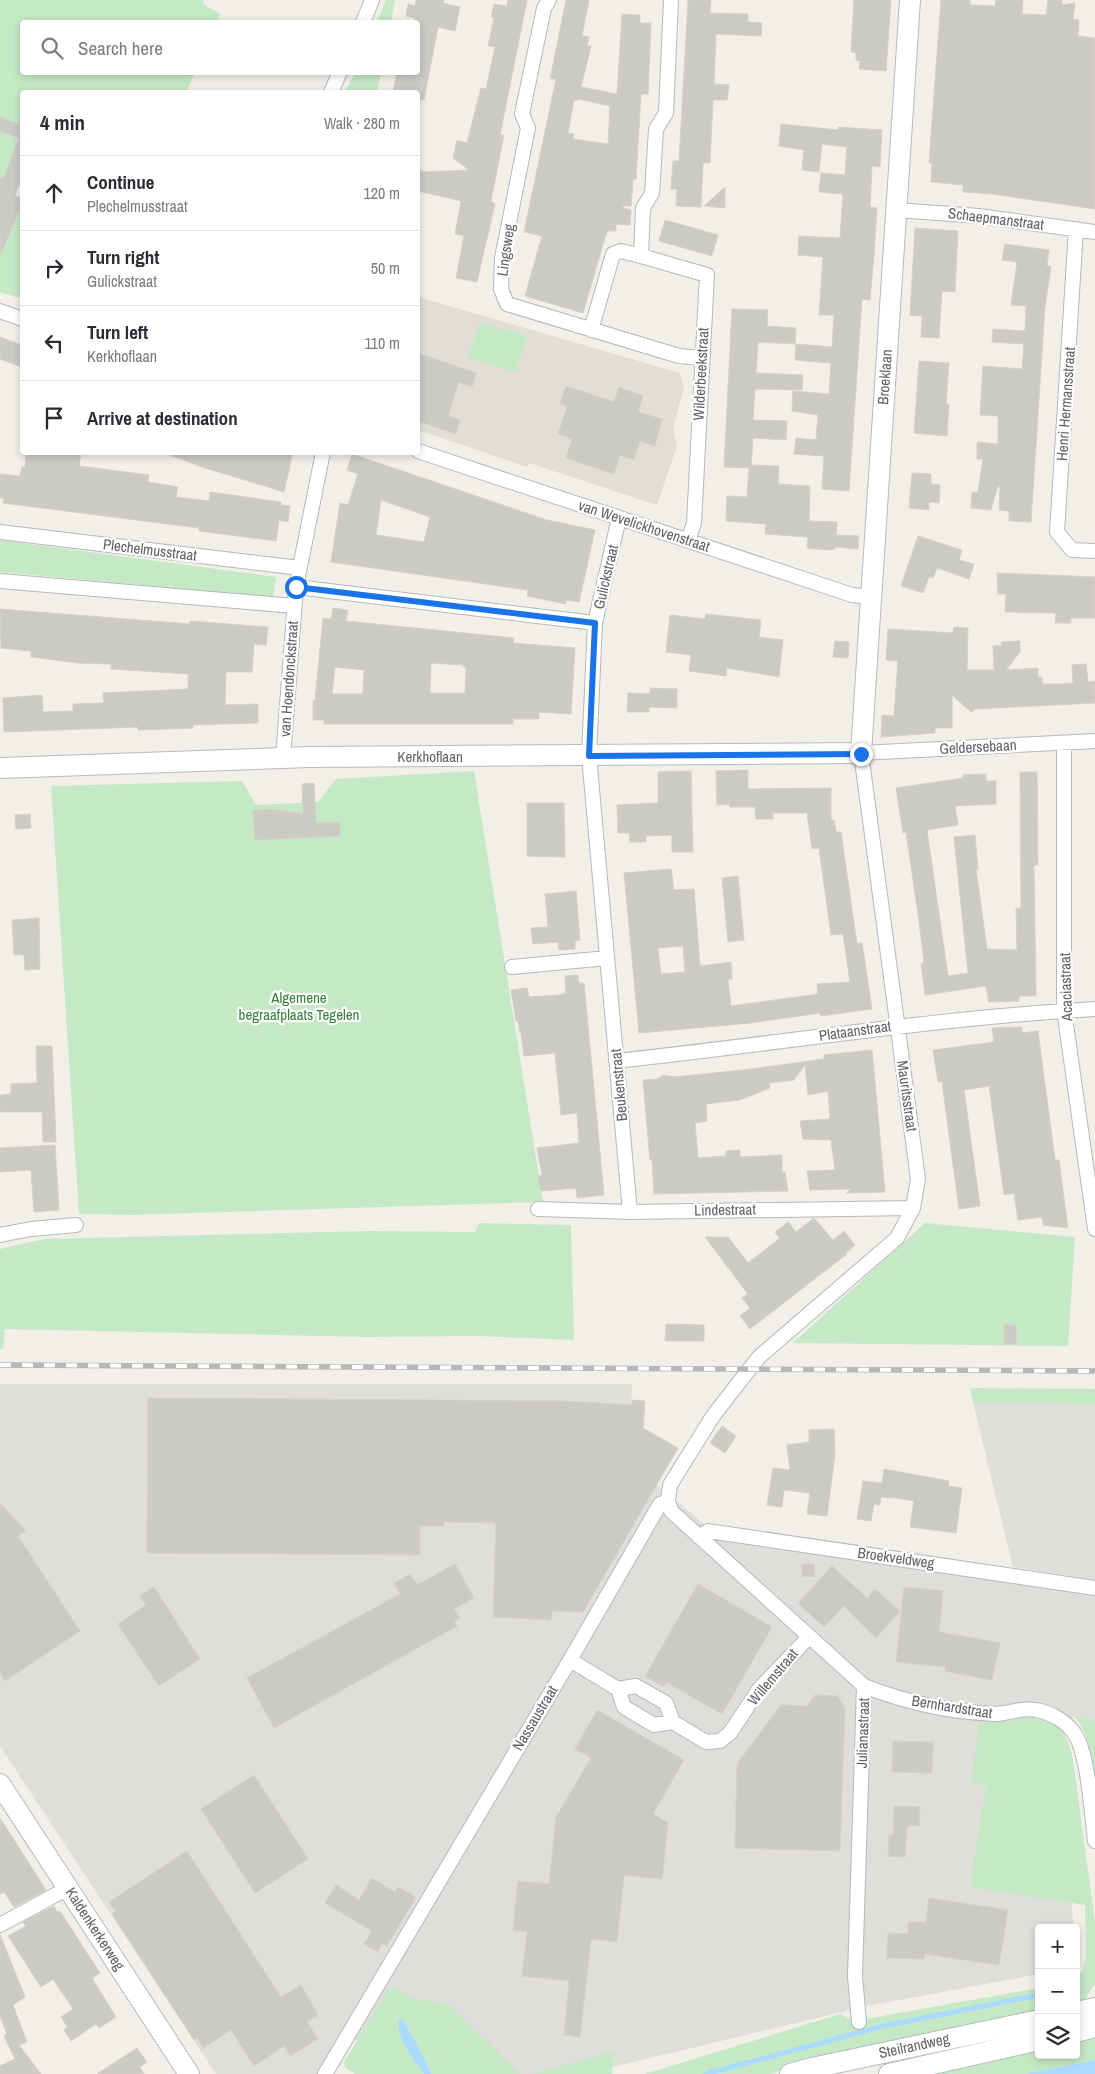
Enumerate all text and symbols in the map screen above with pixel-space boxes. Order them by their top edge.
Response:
search box [20,20,420,75]
icon: search [38,34,66,62]
text: Search here [78,35,163,61]
text: 4 min [40,108,85,137]
text: Walk · 280 m [324,112,400,134]
text: Continue [87,169,155,195]
icon: ahead [40,179,68,207]
text: 120 m [364,182,400,204]
text: Plechelmusstraat [87,195,188,217]
street label: Schaepmanstraat [947,202,1046,235]
street label: Lingsweg [491,222,520,277]
text: Turn right [87,244,159,270]
icon: right [40,254,68,282]
text: 50 m [371,257,400,279]
text: Gulickstraat [87,270,157,292]
text: Turn left [87,319,148,345]
street label: Wilderbeekstraat [688,326,713,421]
icon: left [40,329,68,357]
text: 110 m [364,332,400,354]
text: Kerkhoflaan [87,345,157,367]
street label: Henri Hermansstraat [1051,346,1080,462]
street label: Broeklaan [872,349,897,405]
icon: arrive [40,404,68,432]
text: Arrive at destination [87,405,238,431]
street label: van Wevelickhovenstraat [576,494,713,557]
street label: Plechelmusstraat [102,533,199,566]
street label: Gulickstraat [588,542,623,611]
route start [285,576,308,599]
street label: van Hoendonckstraat [274,620,303,738]
street label: Geldersebaan [939,734,1017,759]
route end [850,743,873,766]
street label: Kerkhoflaan [397,746,463,767]
street label: Acaciastraat [1054,952,1077,1023]
park label: Algemene begraafplaats Tegelen [239,987,359,1025]
street label: Plataanstraat [818,1015,893,1046]
street label: Beukenstraat [605,1047,632,1122]
street label: Mauritsstraat [892,1059,923,1134]
street label: Lindestraat [694,1198,757,1221]
street label: Broekveldweg [856,1542,936,1573]
street label: Willemstraat [743,1643,803,1710]
street label: Nassaustraat [507,1681,563,1754]
street label: Bernhardstraat [910,1690,994,1723]
street label: Julianastraat [851,1697,874,1769]
street label: Kaldenkerkerweg [61,1883,130,1974]
map controls [1035,1924,1080,2059]
button: + [1035,1924,1080,1969]
button: − [1035,1969,1080,2014]
button: layers [1035,2014,1080,2059]
street label: Steilrandweg [877,2028,951,2063]

